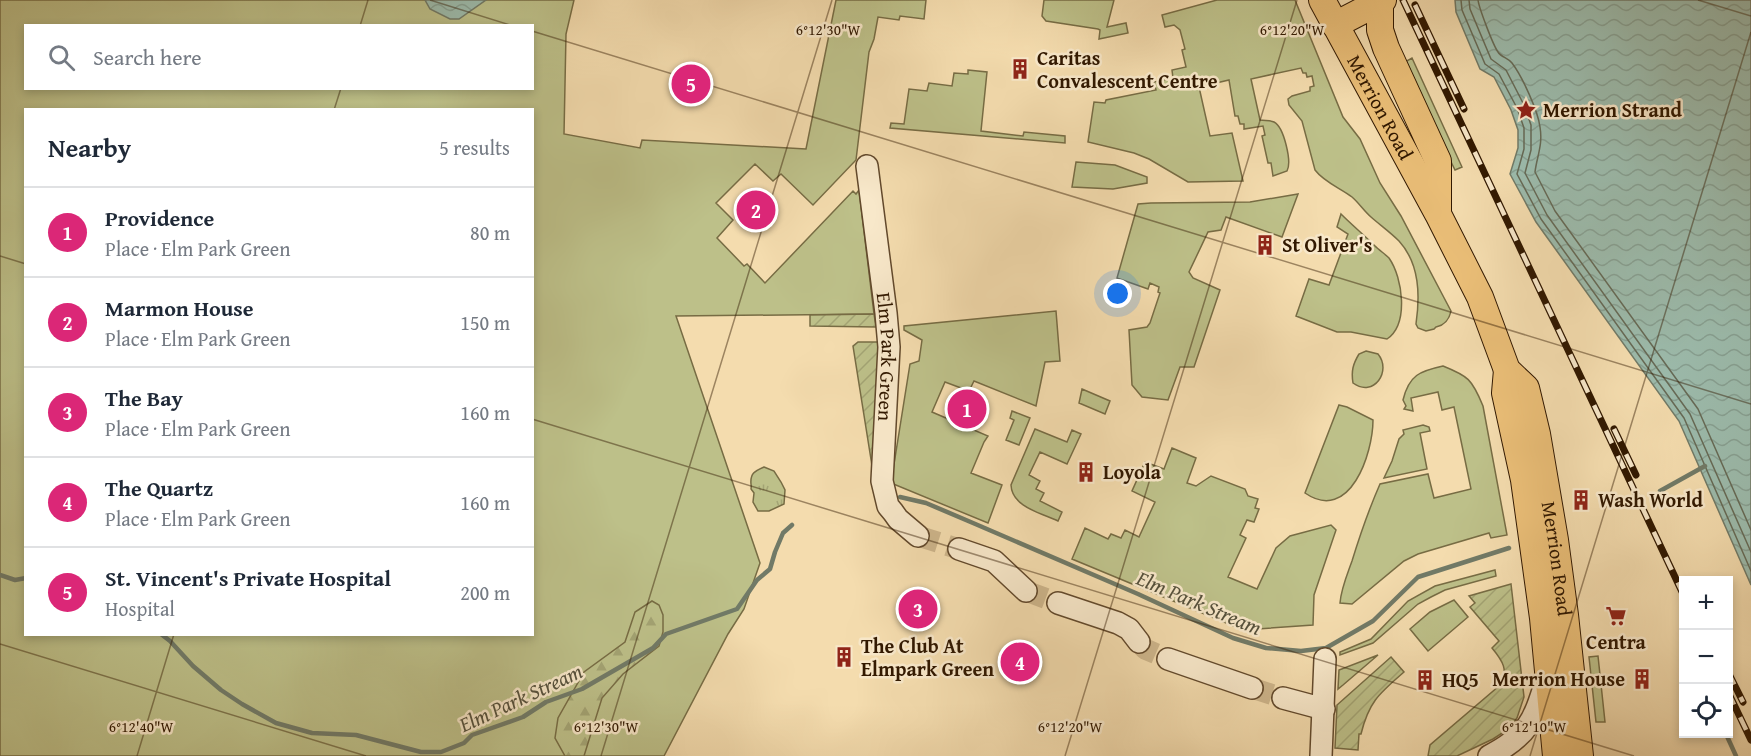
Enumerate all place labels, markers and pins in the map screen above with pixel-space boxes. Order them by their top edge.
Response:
place label: Caritas Convalescent Centre [1037,43,1218,95]
building icon: Caritas Convalescent Centre [1008,57,1032,81]
pin: 5 [672,62,710,106]
place label: Merrion Strand [1543,95,1683,124]
place icon: Merrion Strand [1514,98,1538,122]
pin: 2 [736,188,776,232]
place label: St Oliver's [1282,230,1372,259]
building icon: St Oliver's [1253,233,1277,257]
pin: 1 [948,386,986,432]
place label: Loyola [1103,457,1162,486]
building icon: Loyola [1074,460,1098,484]
place label: Wash World [1598,485,1704,514]
building icon: Wash World [1569,488,1593,512]
pin: 3 [898,586,938,632]
supermarket icon: Centra [1604,604,1628,628]
place label: Centra [1586,627,1647,656]
place label: The Club At Elmpark Green [861,631,994,683]
pin: 4 [1000,640,1040,684]
building icon: The Club At Elmpark Green [832,645,856,669]
place label: Merrion House [1492,664,1625,693]
place label: HQ5 [1442,665,1479,694]
building icon: Merrion House [1630,667,1654,691]
building icon: HQ5 [1413,668,1437,692]

